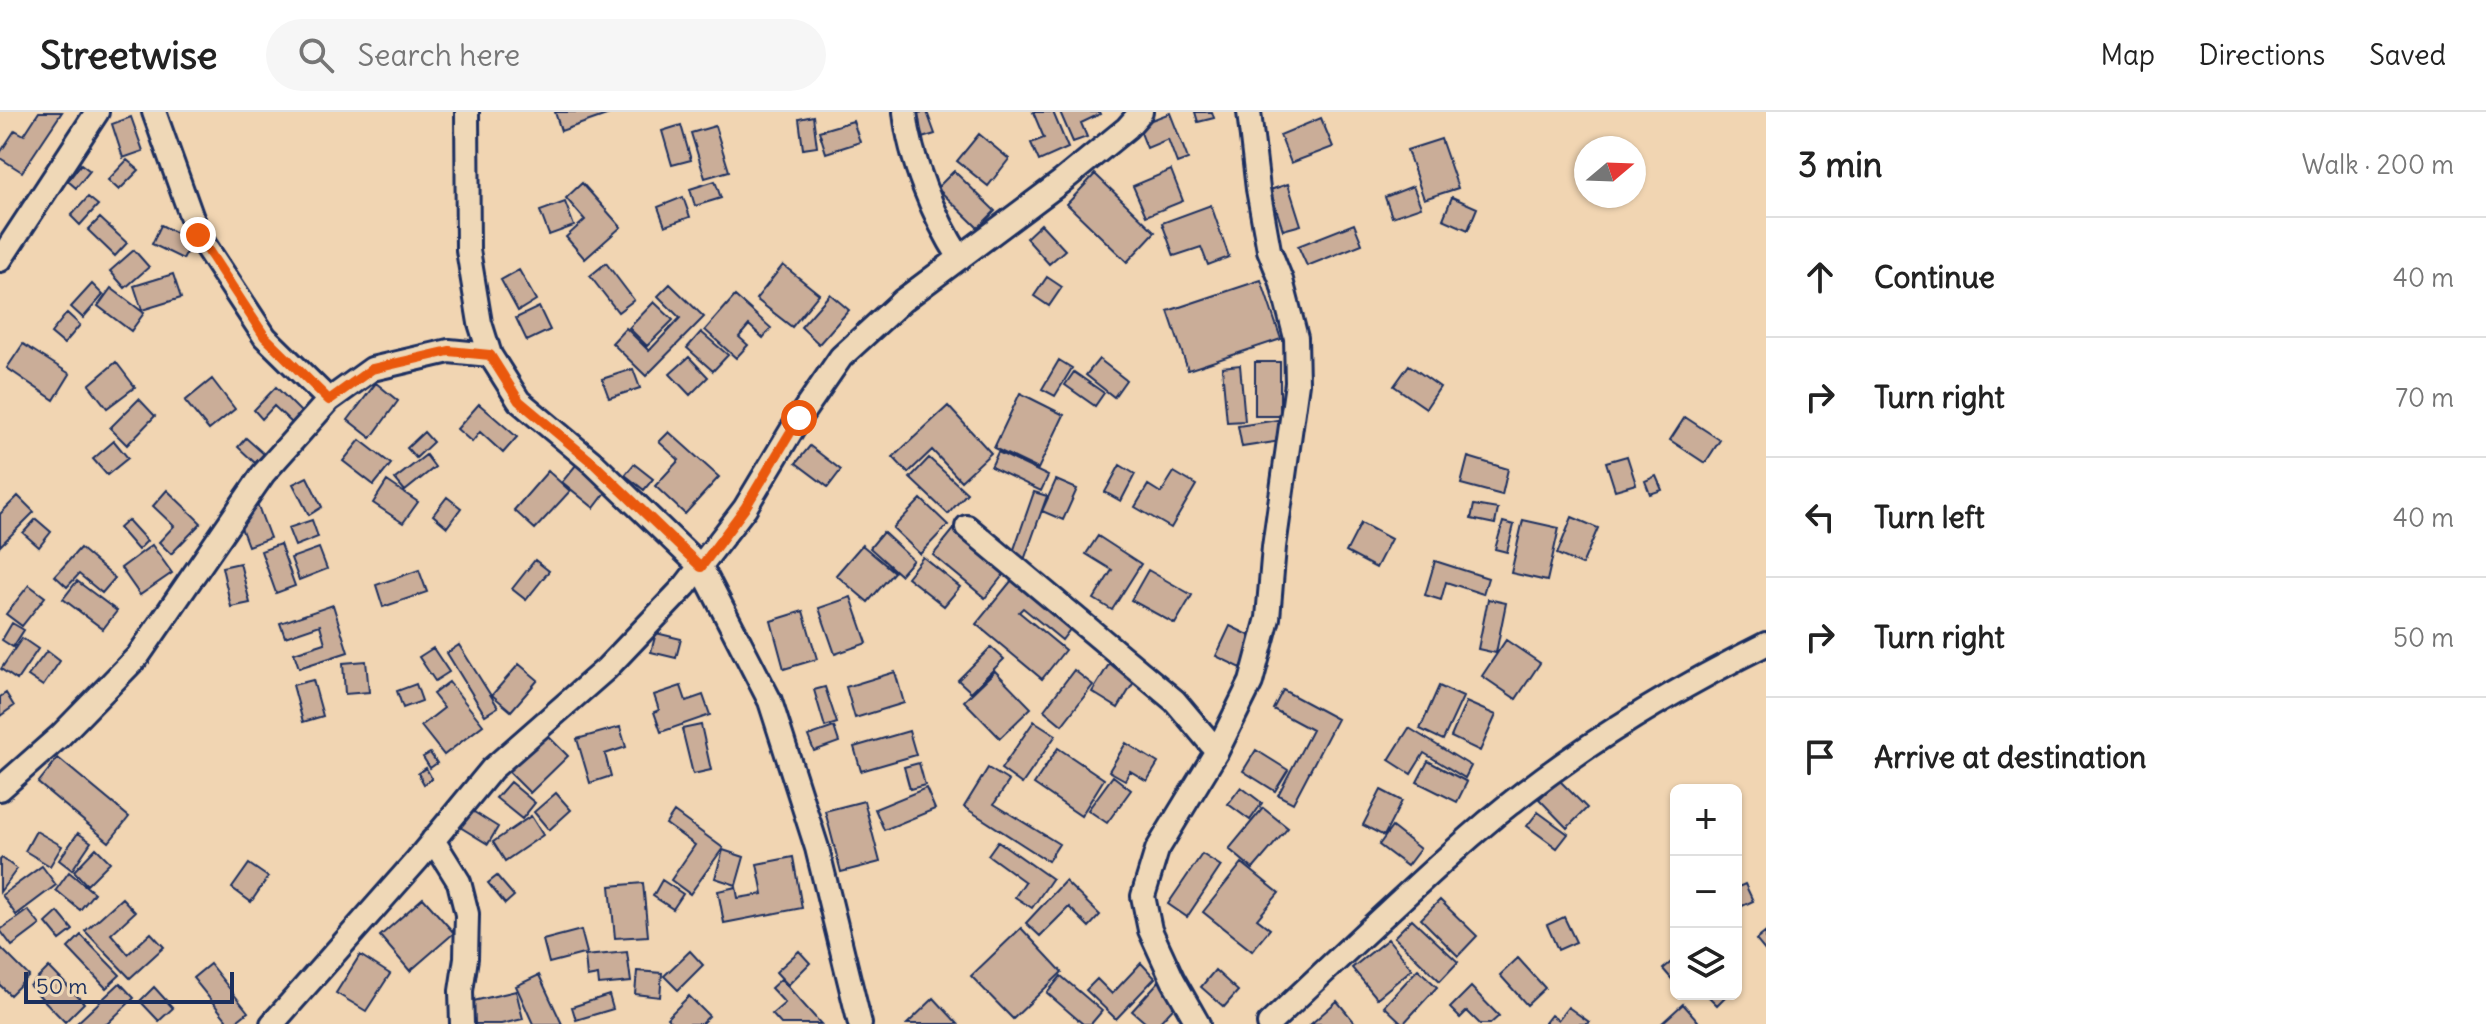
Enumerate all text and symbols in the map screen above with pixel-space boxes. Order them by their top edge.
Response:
search box [266,19,826,91]
text: Streetwise [40,32,218,79]
icon: search [294,33,338,77]
text: Search here [358,36,520,74]
text: Map [2100,37,2155,73]
text: Directions [2199,37,2325,73]
text: Saved [2369,37,2446,73]
north arrow [1574,136,1646,208]
text: 3 min [1798,143,1883,186]
text: Walk · 200 m [2302,148,2454,181]
route end [180,217,216,253]
icon: ahead [1798,255,1842,299]
text: Continue [1874,258,1995,296]
text: 40 m [2393,261,2454,294]
icon: right [1798,375,1842,419]
text: Turn right [1874,378,2005,416]
text: 70 m [2395,381,2454,414]
route start [781,400,817,436]
icon: left [1798,495,1842,539]
text: Turn left [1874,498,1985,536]
text: 40 m [2393,501,2454,534]
icon: right [1798,615,1842,659]
text: Turn right [1874,618,2005,656]
text: 50 m [2393,621,2454,654]
icon: arrive [1798,735,1842,779]
text: Arrive at destination [1874,738,2146,776]
map controls [1670,784,1742,1000]
button: + [1670,784,1742,856]
button: − [1670,856,1742,928]
button: layers [1670,928,1742,1000]
scale bar [24,968,234,1004]
text: 50 m [36,972,88,1000]

